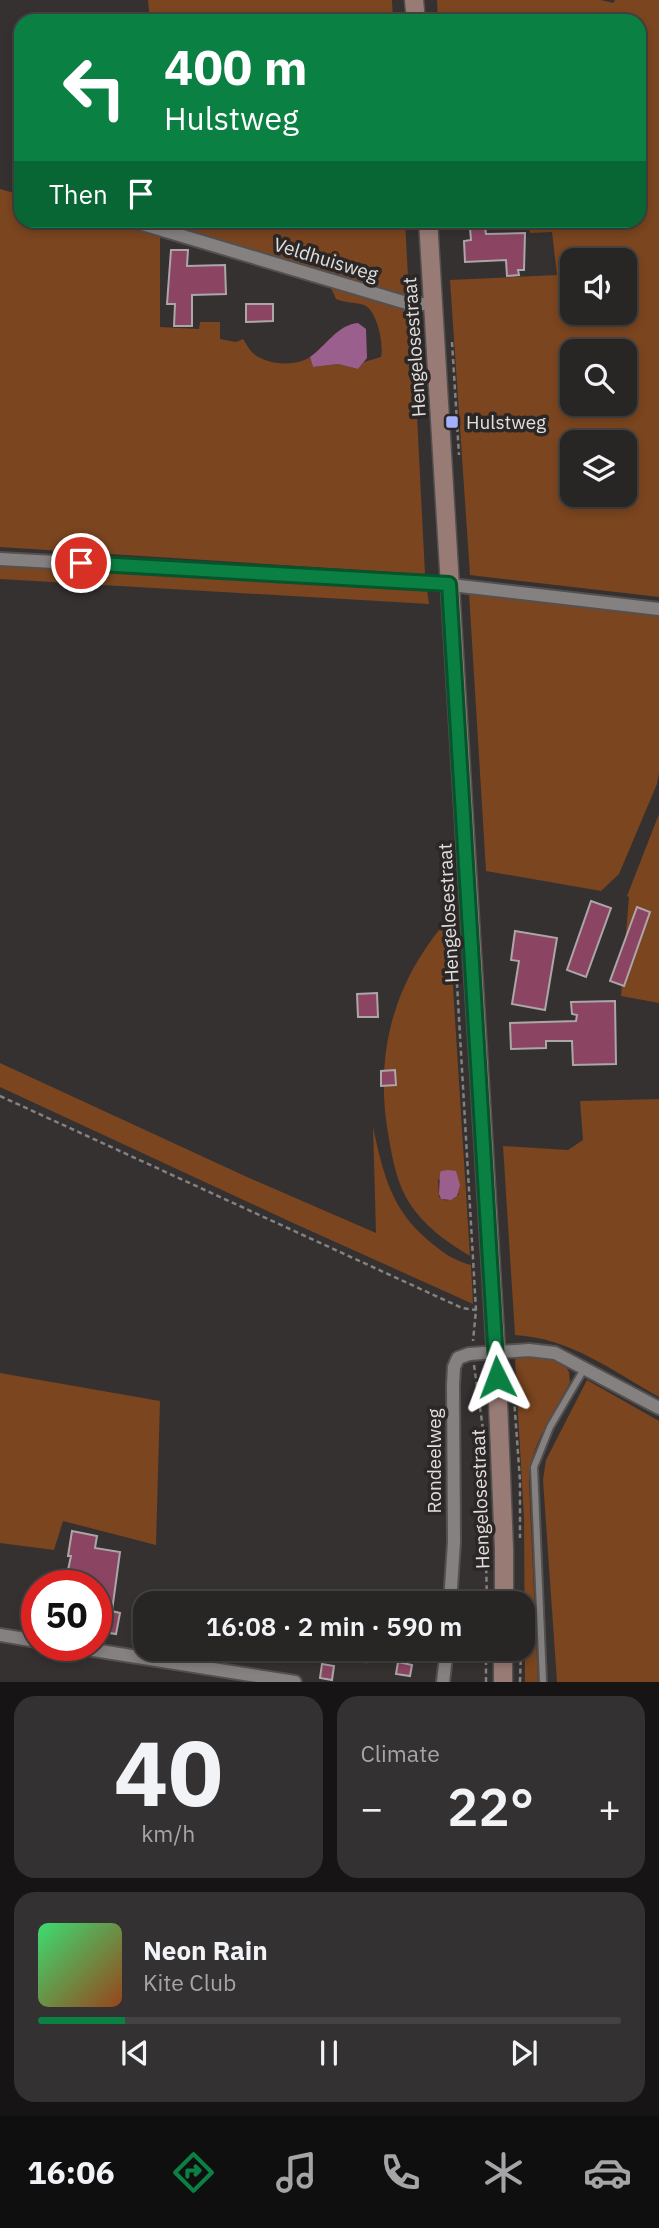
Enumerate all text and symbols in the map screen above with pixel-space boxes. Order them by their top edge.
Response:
text: 400 m [164,35,308,98]
icon: left [49,42,140,133]
text: Hulstweg [164,97,299,139]
icon: arrive [122,175,160,213]
text: Then [49,177,108,211]
street label: Veldhuisweg [271,232,381,286]
map controls [560,248,637,507]
button: sound [560,248,637,325]
street label: Hengelosestraat [397,276,431,418]
button: search [560,339,637,416]
place label: Hulstweg [466,410,546,434]
marker: Hulstweg [444,414,460,430]
button: layers [560,430,637,507]
pin [51,533,111,593]
icon: arrive [62,544,100,582]
street label: Hengelosestraat [432,842,464,984]
position arrow [460,1340,534,1414]
street label: Rondeelweg [422,1408,446,1514]
street label: Hengelosestraat [466,1429,494,1569]
speed limit sign: 50 [21,1570,112,1661]
text: 16:08 · 2 min · 590 m [206,1609,462,1643]
text: 40 [114,1713,223,1831]
text: Climate [361,1738,440,1768]
text: 22° [447,1773,534,1840]
text: − [361,1783,383,1832]
text: + [598,1783,621,1832]
text: km/h [141,1818,195,1848]
text: Neon Rain [143,1933,268,1967]
text: Kite Club [143,1967,236,1997]
icon: previous [116,2034,154,2072]
icon: pause [310,2034,348,2072]
icon: next [505,2034,543,2072]
icon: directions [169,2148,218,2197]
icon: music [272,2148,321,2197]
icon: phone [376,2148,425,2197]
icon: climate [479,2148,528,2197]
icon: car [583,2148,632,2197]
text: 16:06 [27,2151,115,2193]

